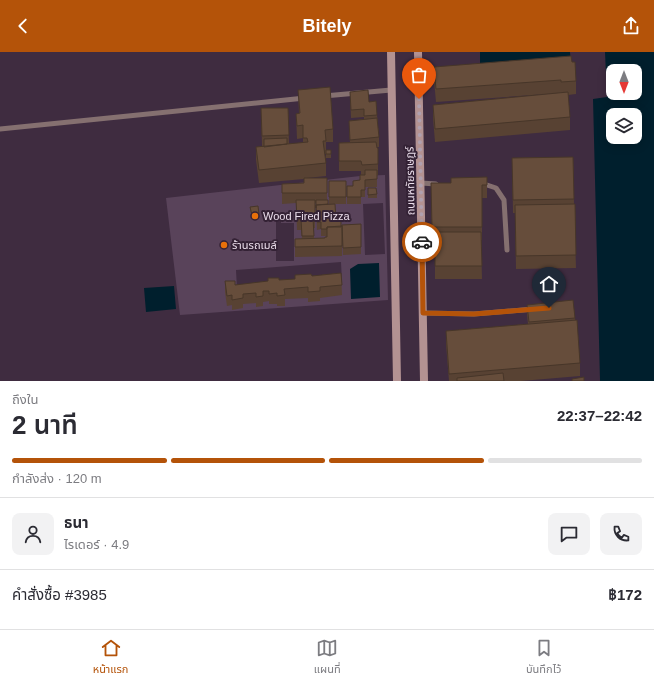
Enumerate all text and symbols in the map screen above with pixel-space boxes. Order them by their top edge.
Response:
icon: back [12,15,34,37]
icon: share [620,15,642,37]
text: Bitely [302,16,352,36]
pin [402,58,436,99]
icon: bag [408,64,430,86]
north arrow [606,64,642,100]
map controls [606,64,642,144]
button: layers [606,108,642,144]
street label: ถนนหทัยราษฎร์ [403,146,417,215]
place label: Wood Fired Pizza [263,210,350,222]
marker: Wood Fired Pizza [250,211,260,221]
courier [402,222,442,262]
icon: car [411,231,433,253]
place label: ร้านรถเมล์ [232,239,277,251]
marker: ร้านรถเมล์ [219,240,229,250]
pin [532,267,566,308]
icon: home [538,273,560,295]
text: ถึงใน [12,392,38,407]
text: 22:37–22:42 [557,407,642,424]
text: 2 นาที [12,410,78,440]
text: กำลังส่ง · 120 m [12,471,102,486]
button: person [12,513,54,555]
button: chat [548,513,590,555]
button: phone [600,513,642,555]
text: ธนา [64,514,89,531]
text: ไรเดอร์ · 4.9 [64,537,129,552]
text: คำสั่งซื้อ #3985 [12,586,107,603]
text: ฿172 [608,586,642,603]
tab: หน้าแรก [93,637,128,678]
tab: แผนที่ [314,637,341,678]
tab: บันทึกไว้ [526,637,561,678]

